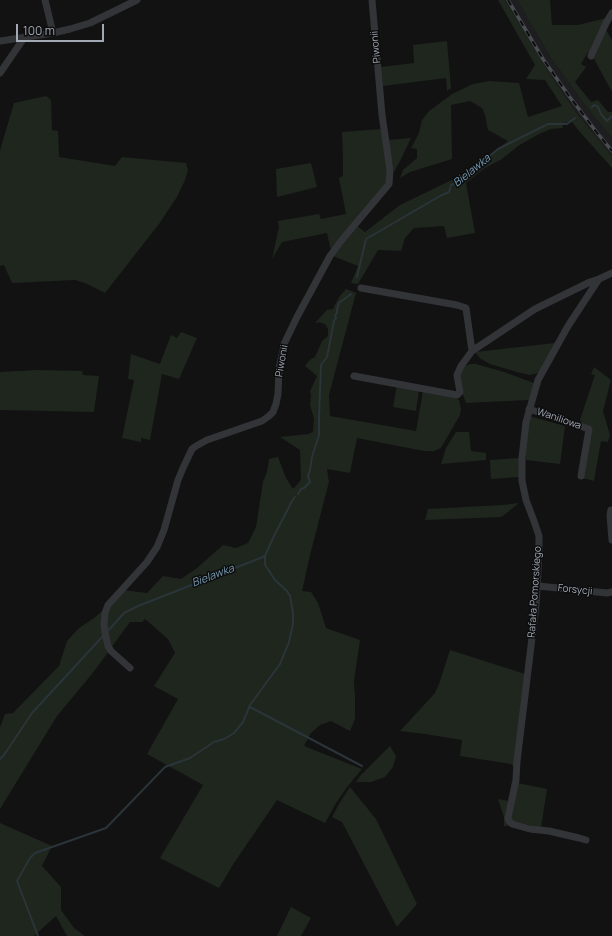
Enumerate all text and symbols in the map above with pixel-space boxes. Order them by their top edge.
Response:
scale bar [18,16,106,42]
text: 100 m [23,22,55,39]
street label: Piwonii [369,30,383,64]
water label: Bielawka [451,152,493,190]
street label: Piwonii [273,344,291,378]
street label: Waniliowa [535,406,583,432]
street label: Rafała Pomorskiego [526,546,544,638]
water label: Bielawka [190,562,236,590]
street label: Forsycji [557,582,593,598]

